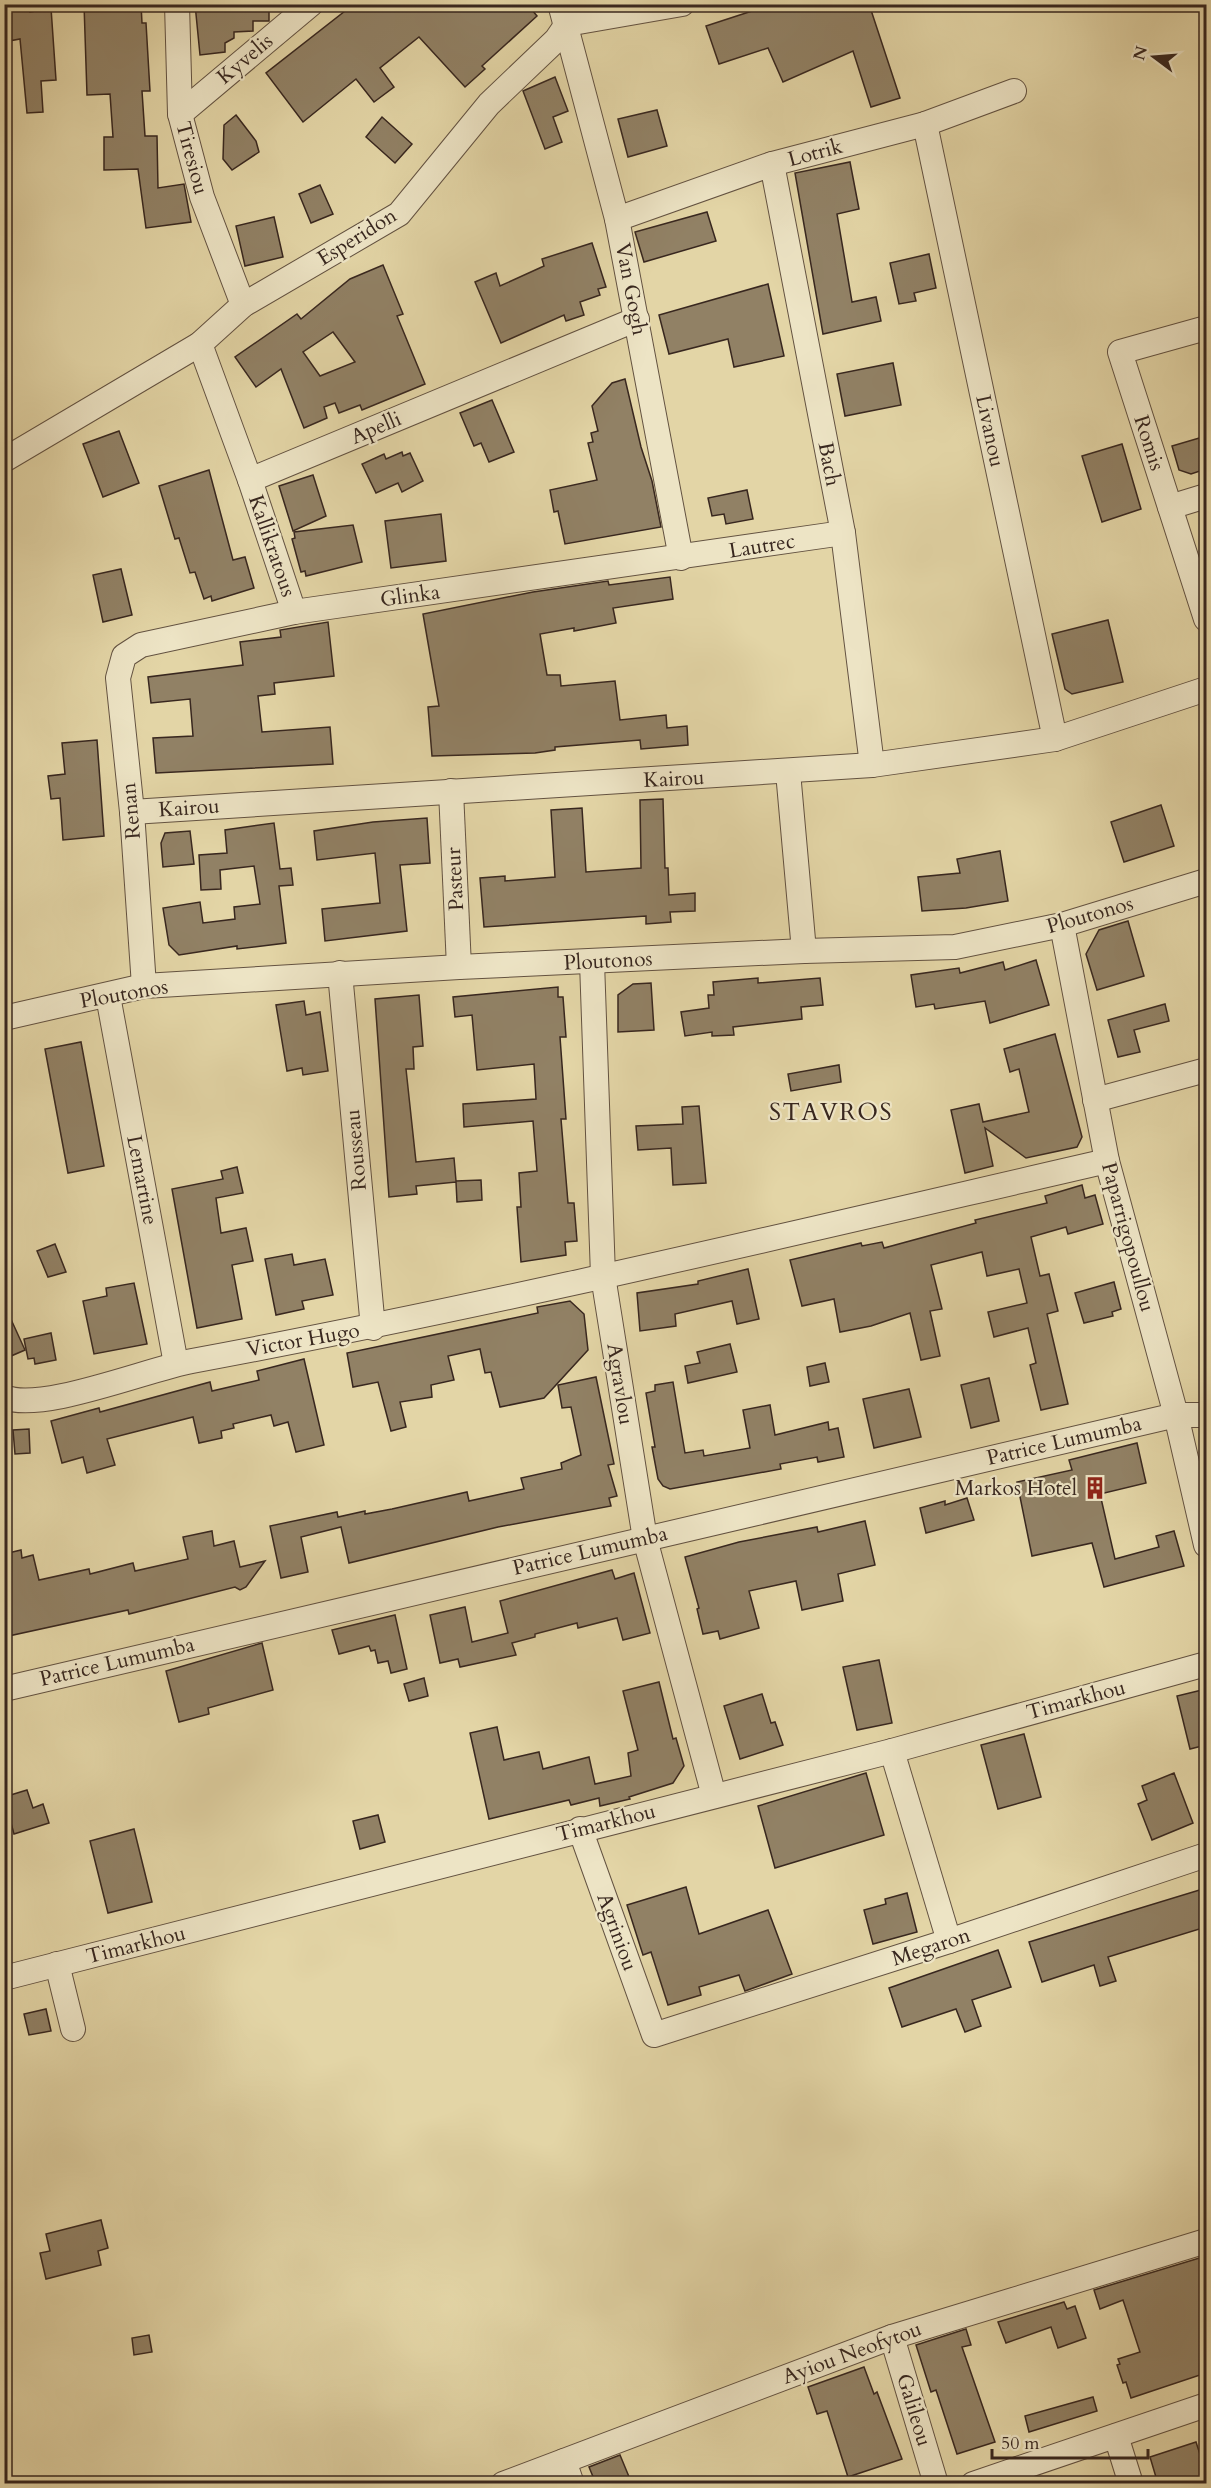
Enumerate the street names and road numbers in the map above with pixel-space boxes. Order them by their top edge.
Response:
street label: Kyvelis [211,27,279,91]
street label: Tiresiou [168,118,216,198]
street label: Lotrik [784,132,846,174]
street label: Esperidon [312,201,402,273]
street label: Van Gogh [608,240,654,338]
street label: Livanou [968,392,1012,470]
street label: Apelli [346,404,406,452]
street label: Romis [1126,412,1172,474]
street label: Bach [811,439,848,489]
street label: Kallikratous [241,491,303,601]
street label: Lautrec [727,526,797,566]
street label: Glinka [378,577,442,615]
street label: Kairou [643,763,705,795]
street label: Renan [114,781,148,841]
street label: Kairou [157,791,221,825]
street label: Pasteur [439,846,471,912]
street label: Ploutonos [1043,889,1137,941]
street label: Ploutonos [563,944,653,978]
street label: Ploutonos [78,972,170,1016]
street label: Rousseau [338,1108,374,1192]
street label: Lemartine [119,1133,165,1227]
street label: Paparrigopoullou [1094,1159,1162,1315]
street label: Victor Hugo [244,1316,362,1364]
street label: Agravlou [599,1341,641,1427]
street label: Patrice Lumumba [984,1409,1144,1473]
street label: Patrice Lumumba [510,1519,670,1583]
street label: Patrice Lumumba [37,1630,197,1694]
street label: Timarkhou [1023,1673,1129,1727]
street label: Timarkhou [553,1797,659,1849]
street label: Agriniou [590,1889,644,1975]
street label: Timarkhou [83,1919,189,1971]
street label: Megaron [888,1921,974,1973]
street label: Ayiou Neofytou [778,2314,926,2392]
street label: Galileou [889,2370,939,2450]

